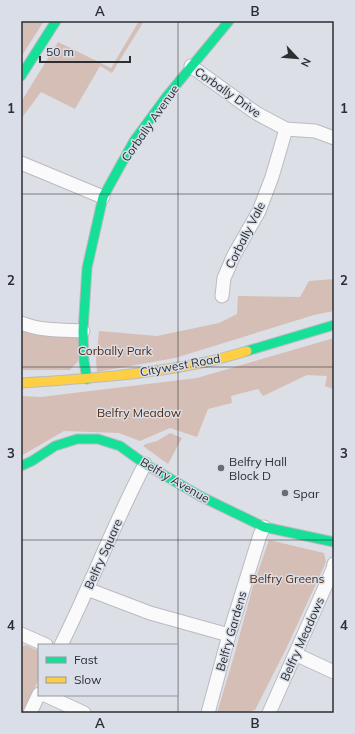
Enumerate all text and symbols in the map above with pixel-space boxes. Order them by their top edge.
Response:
text: A [95,3,105,19]
text: B [251,3,260,19]
scale bar [40,38,130,64]
north arrow [277,38,317,78]
text: 50 m [46,44,74,59]
text: N [298,56,314,69]
street label: Corbally Drive [192,64,264,120]
street label: Corbally Avenue [118,82,182,164]
text: 1 [7,100,15,116]
text: 1 [340,100,348,116]
street label: Corbally Vale [222,199,268,271]
text: 2 [7,272,15,288]
text: 2 [340,272,348,288]
park label: Corbally Park [78,343,153,358]
street label: Citywest Road [139,351,221,379]
park label: Belfry Meadow [97,405,182,420]
text: 3 [7,445,15,461]
text: 3 [340,445,348,461]
street label: Belfry Avenue [138,454,212,506]
place label: Belfry Hall Block D [229,454,287,483]
marker: Belfry Hall Block D [216,463,226,473]
place label: Spar [293,486,320,501]
marker: Spar [280,488,290,498]
street label: Belfry Square [81,516,125,592]
park label: Belfry Greens [250,571,324,586]
street label: Belfry Gardens [212,589,250,673]
street label: Belfry Meadows [277,595,327,683]
text: 4 [7,617,15,633]
text: 4 [340,617,348,633]
legend [38,644,178,696]
text: Fast [74,652,98,667]
text: Slow [74,672,102,687]
text: A [95,715,105,731]
text: B [251,715,260,731]

